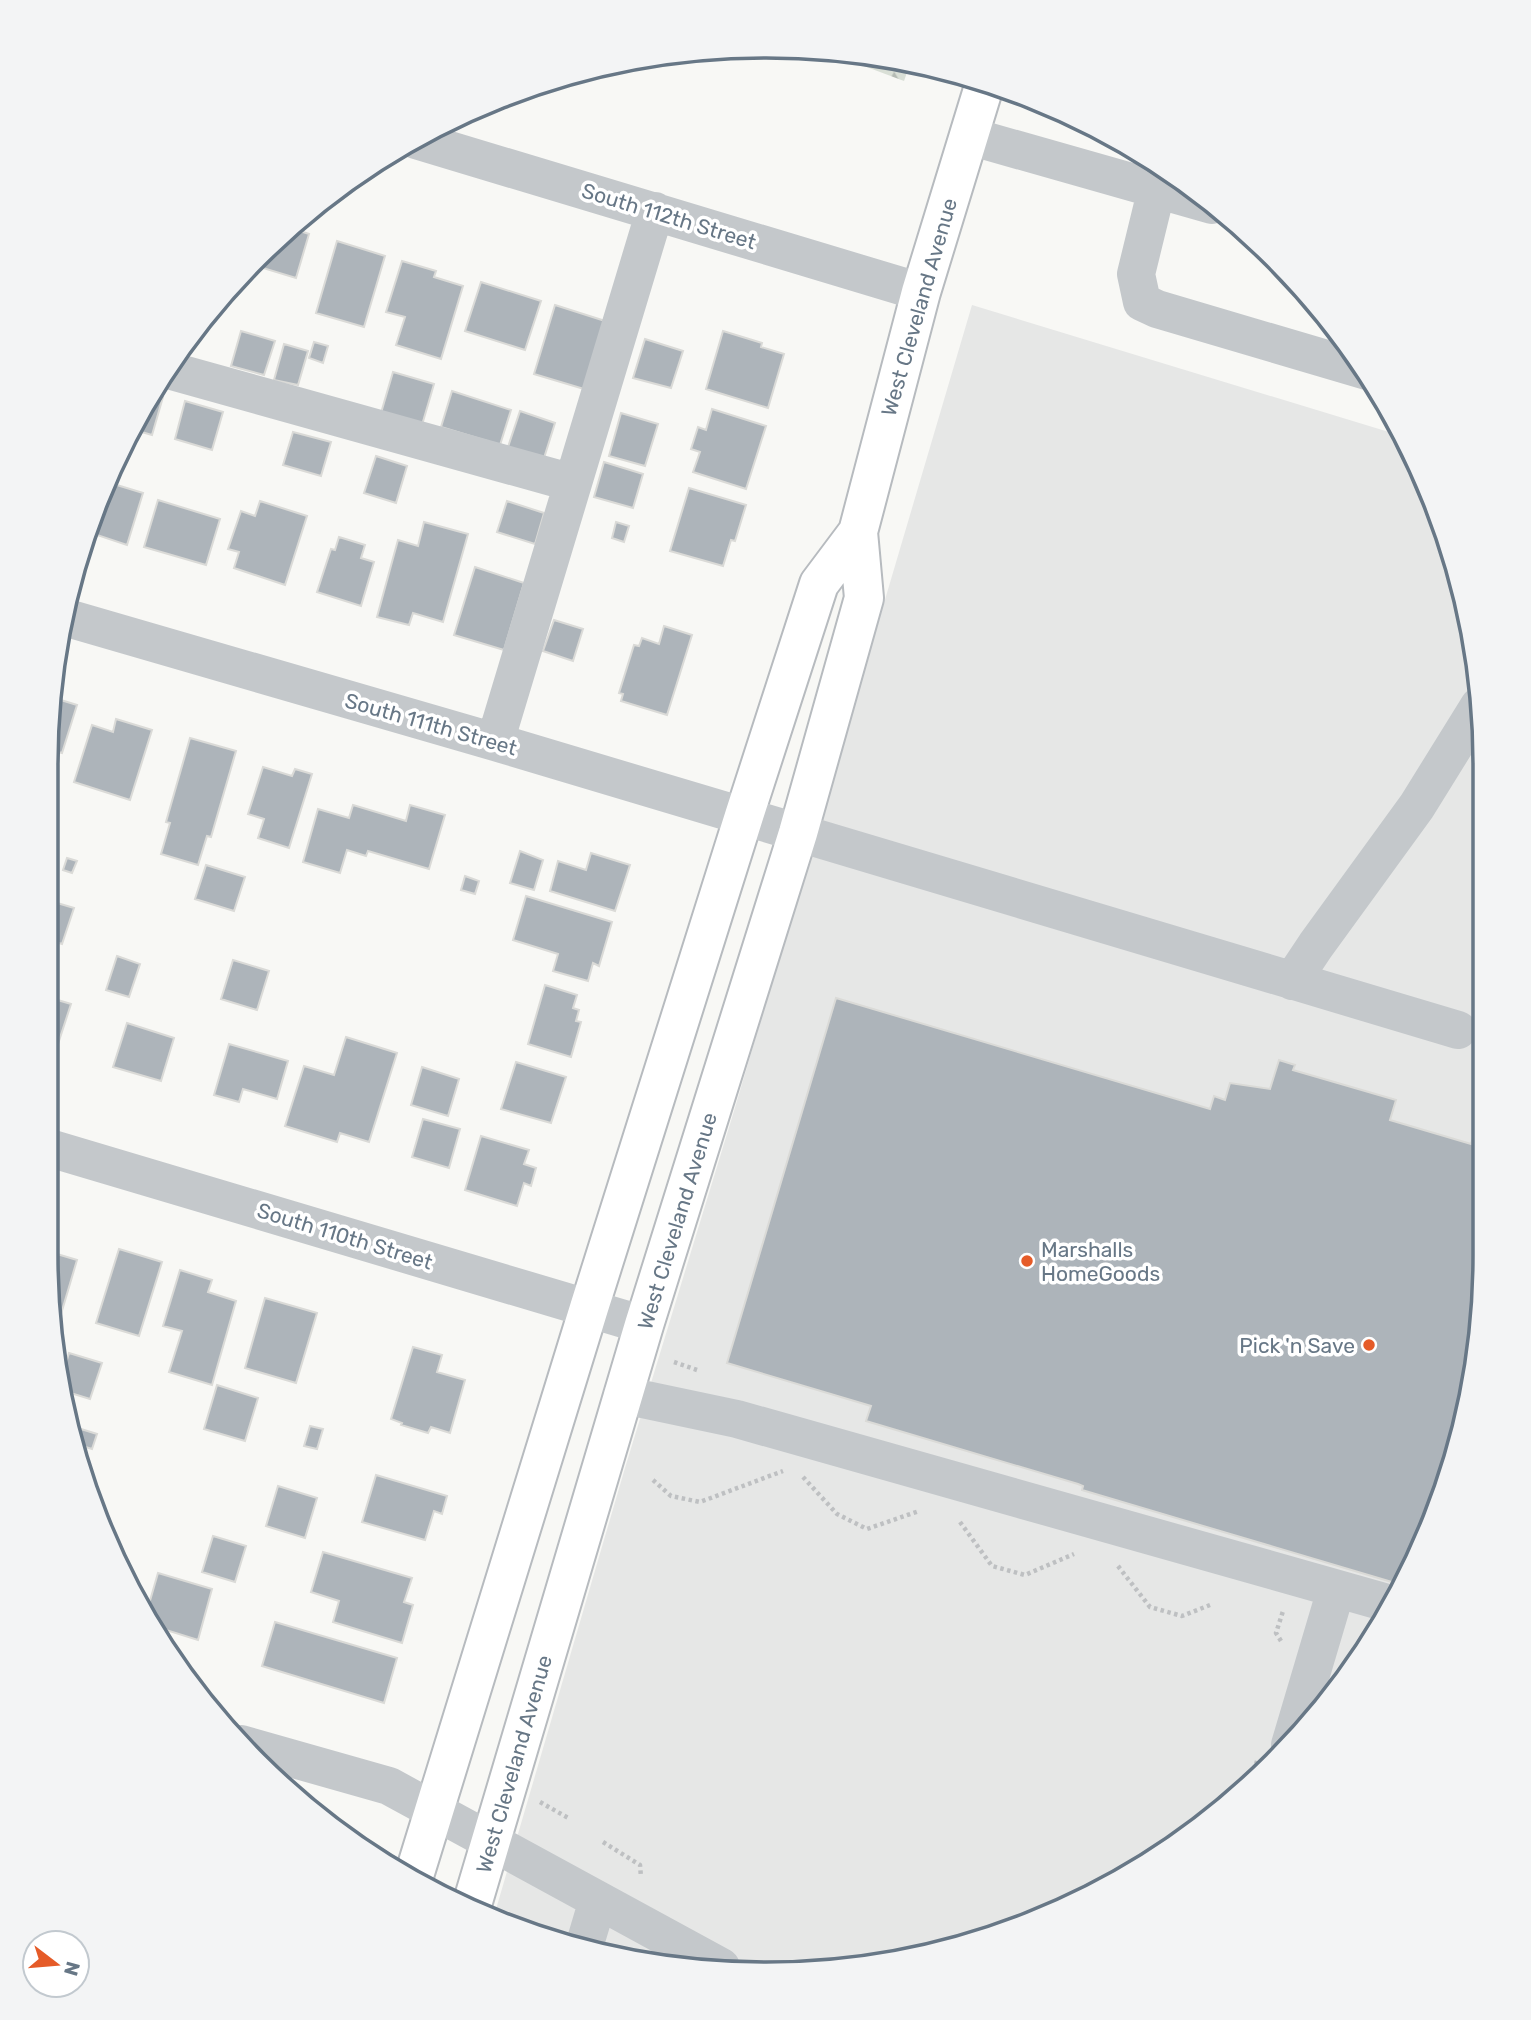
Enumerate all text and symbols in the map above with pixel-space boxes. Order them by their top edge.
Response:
street label: South 112th Street [579,178,759,254]
street label: West Cleveland Avenue [876,195,962,419]
street label: South 111th Street [342,687,520,761]
street label: West Cleveland Avenue [632,1109,722,1333]
street label: South 110th Street [254,1197,436,1275]
place label: Marshalls HomeGoods [1041,1237,1160,1286]
marker: Marshalls HomeGoods [1019,1253,1035,1269]
place label: Pick 'n Save [1239,1333,1355,1358]
marker: Pick 'n Save [1361,1337,1377,1353]
street label: West Cleveland Avenue [471,1652,557,1876]
north arrow [21,1929,91,1999]
text: N [59,1959,85,1978]

